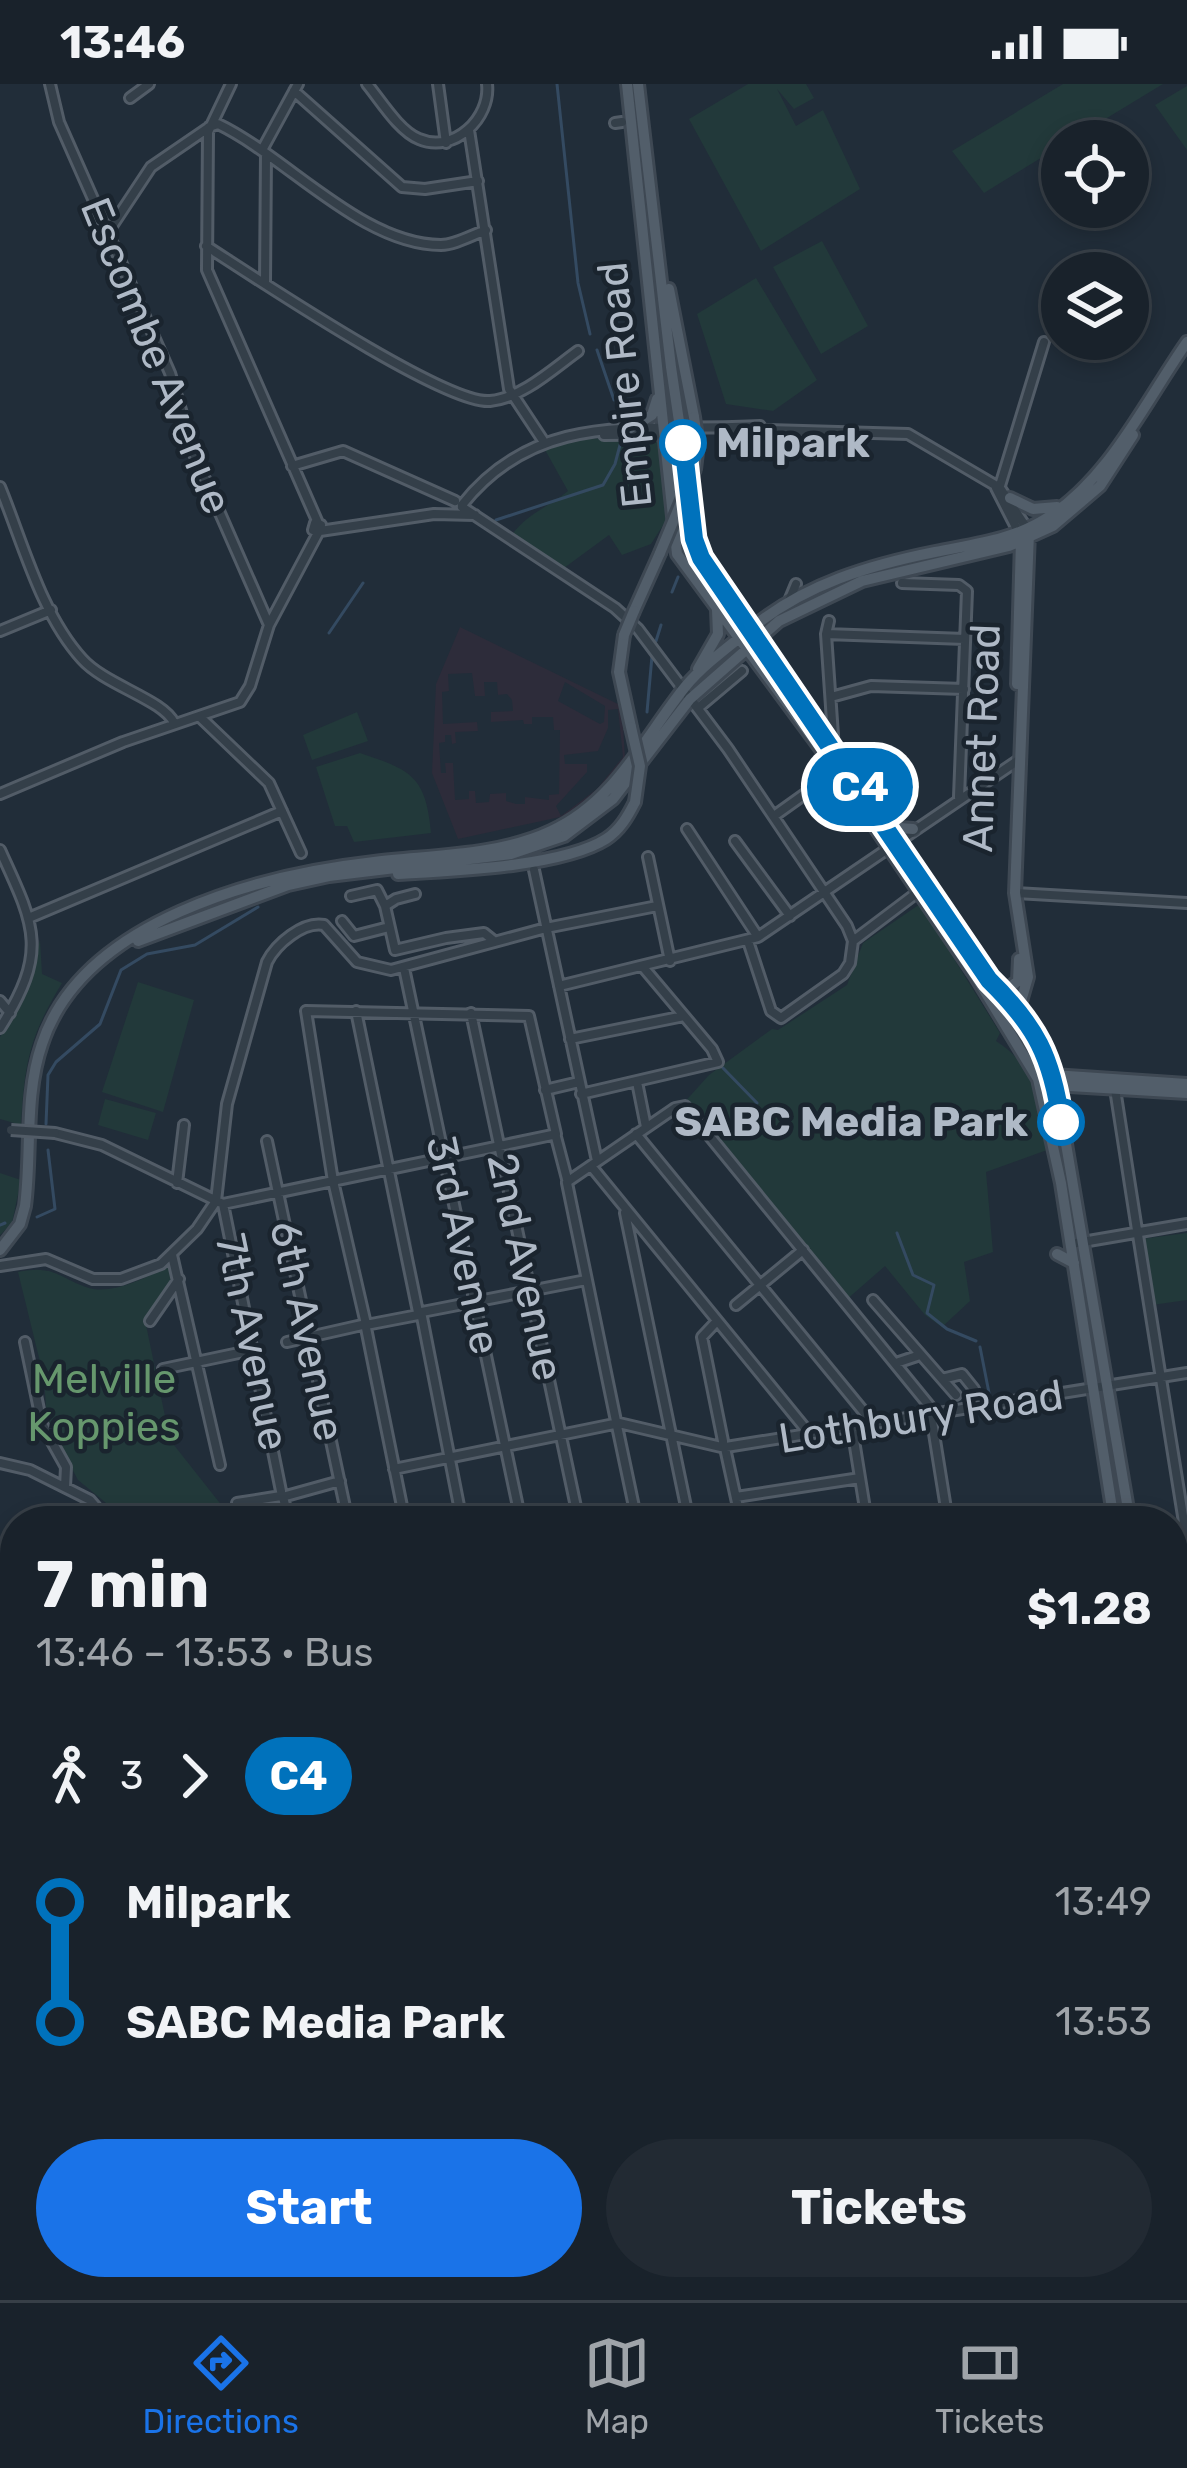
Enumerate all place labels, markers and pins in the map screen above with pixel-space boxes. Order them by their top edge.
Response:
place label: Milpark [716,418,870,468]
marker: Milpark [661,421,705,465]
place label: SABC Media Park [674,1097,1028,1147]
marker: SABC Media Park [1039,1100,1083,1144]

